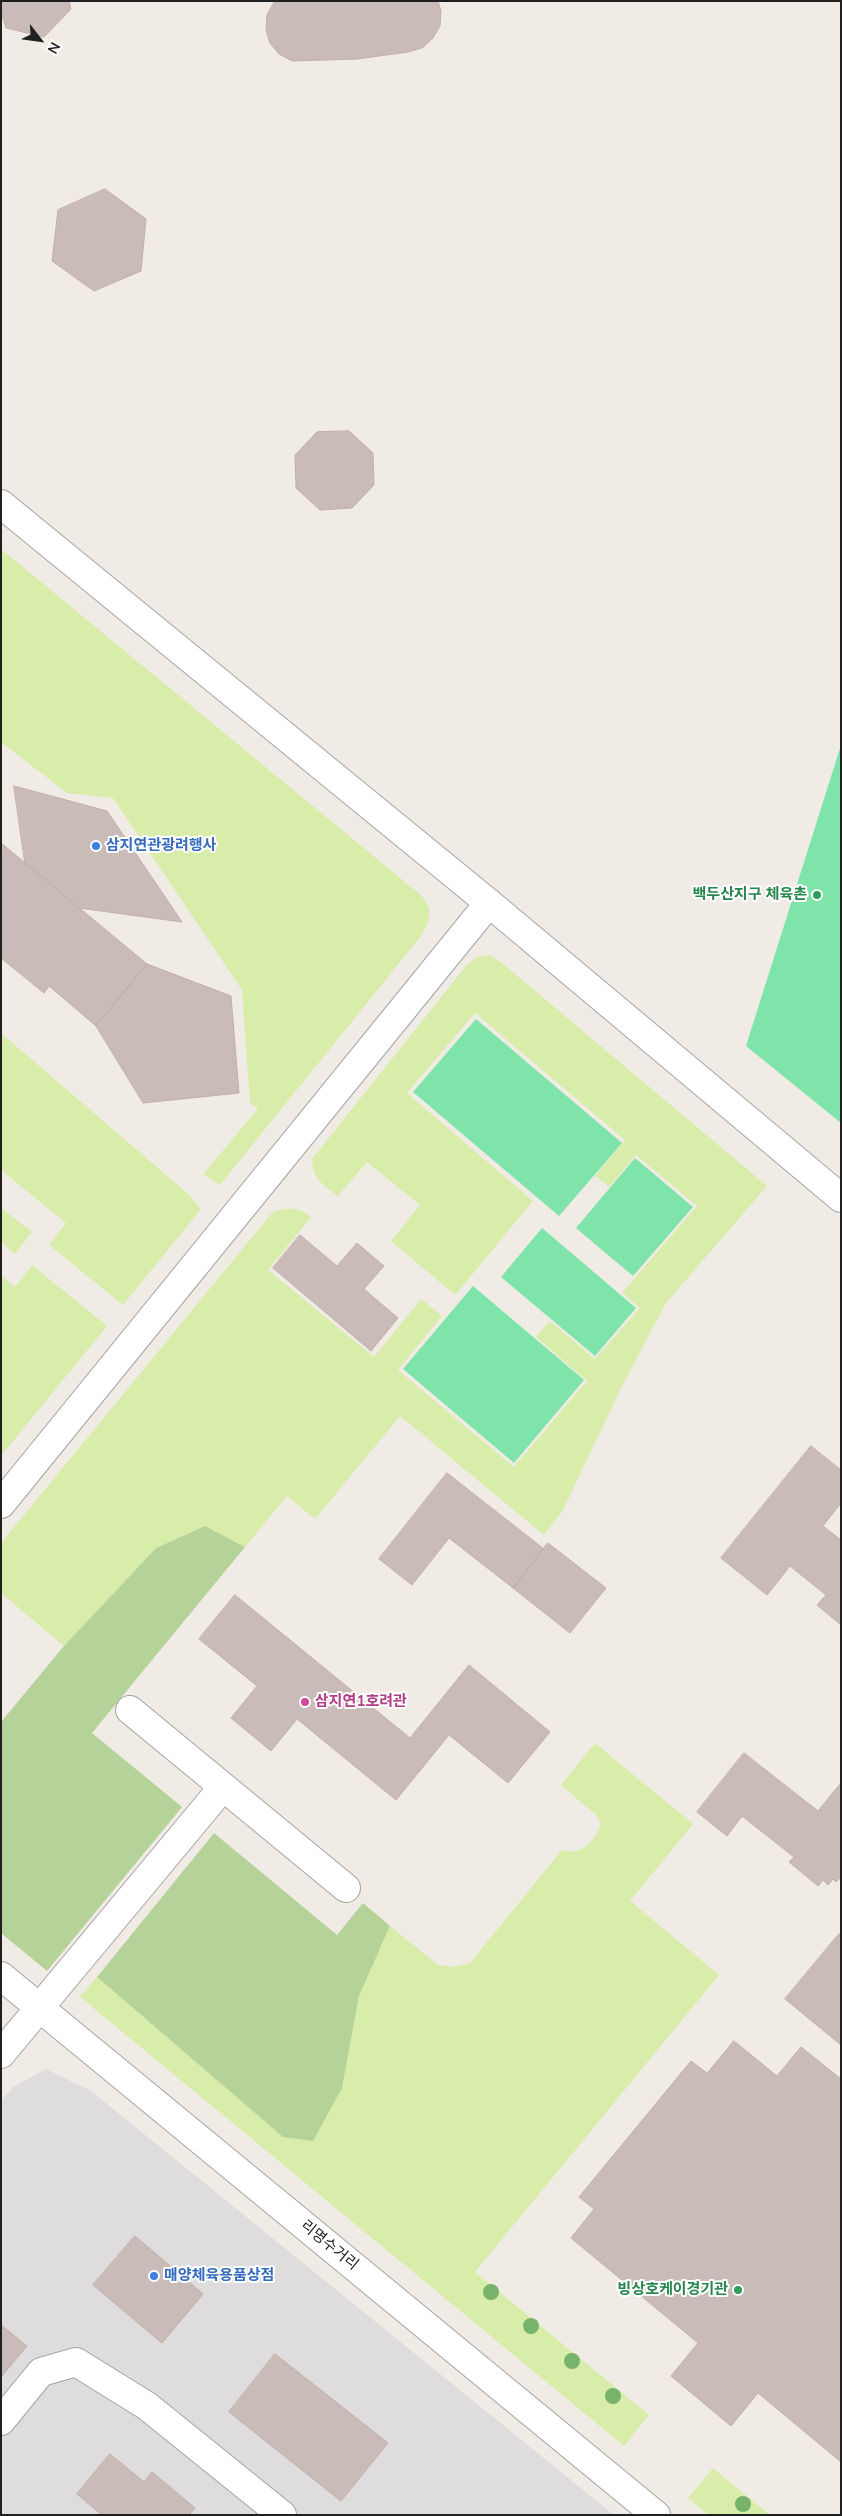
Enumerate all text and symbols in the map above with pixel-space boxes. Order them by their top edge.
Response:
north arrow [15,15,65,65]
text: N [43,38,64,57]
place label: 삼지연관광려행사 [106,837,216,855]
marker: 삼지연관광려행사 [90,840,102,852]
place label: 백두산지구 체육촌 [693,886,807,904]
marker: 백두산지구 체육촌 [811,889,823,901]
place label: 삼지연1호려관 [315,1693,407,1711]
marker: 삼지연1호려관 [299,1696,311,1708]
street label: 리명수거리 [297,2217,361,2275]
place label: 매양체육용품상점 [164,2267,274,2285]
marker: 매양체육용품상점 [148,2270,160,2282]
place label: 빙상호케이경기관 [618,2281,728,2299]
marker: 빙상호케이경기관 [732,2284,744,2296]

